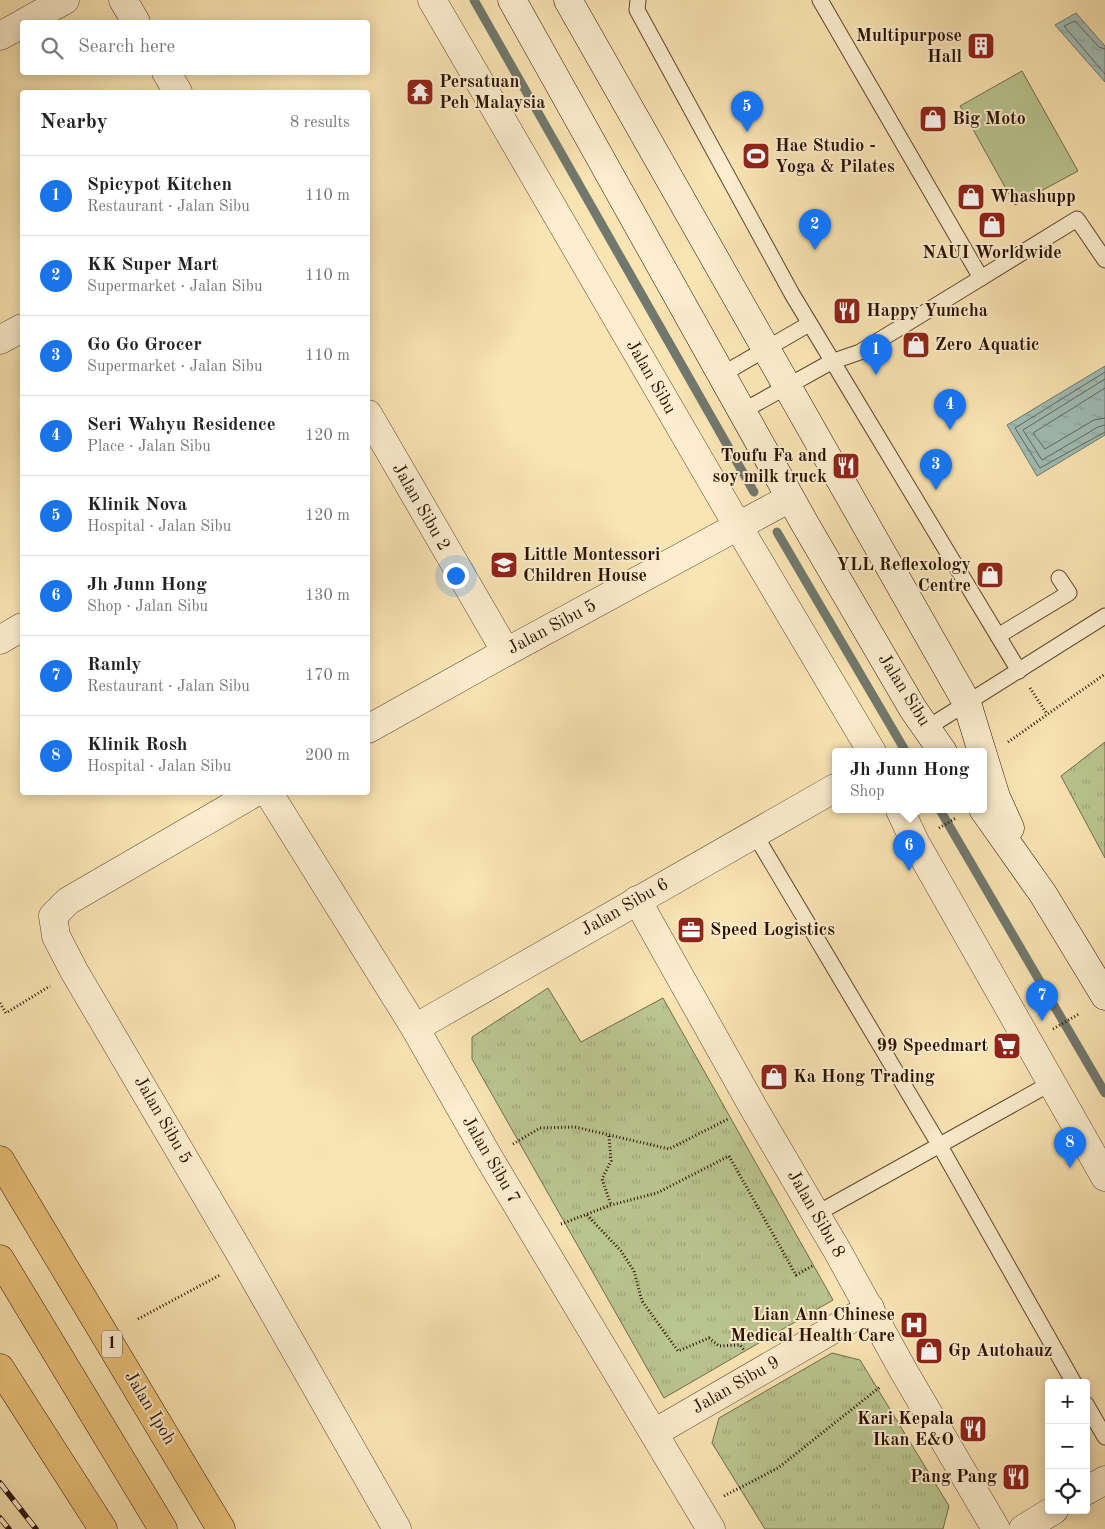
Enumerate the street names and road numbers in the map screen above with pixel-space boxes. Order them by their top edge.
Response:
street label: Jalan Sibu [623,337,679,417]
street label: Jalan Sibu 2 [389,460,453,554]
street label: Jalan Sibu 5 [505,596,599,658]
street label: Jalan Sibu [875,650,934,730]
street label: Jalan Sibu 6 [578,875,672,939]
street label: Jalan Sibu 5 [131,1073,195,1167]
street label: Jalan Sibu 7 [459,1113,523,1207]
street label: Jalan Sibu 8 [784,1167,848,1261]
road number: 1 [102,1330,122,1358]
street label: Jalan Sibu 9 [689,1353,783,1417]
street label: Jalan Ipoh [121,1368,179,1448]

